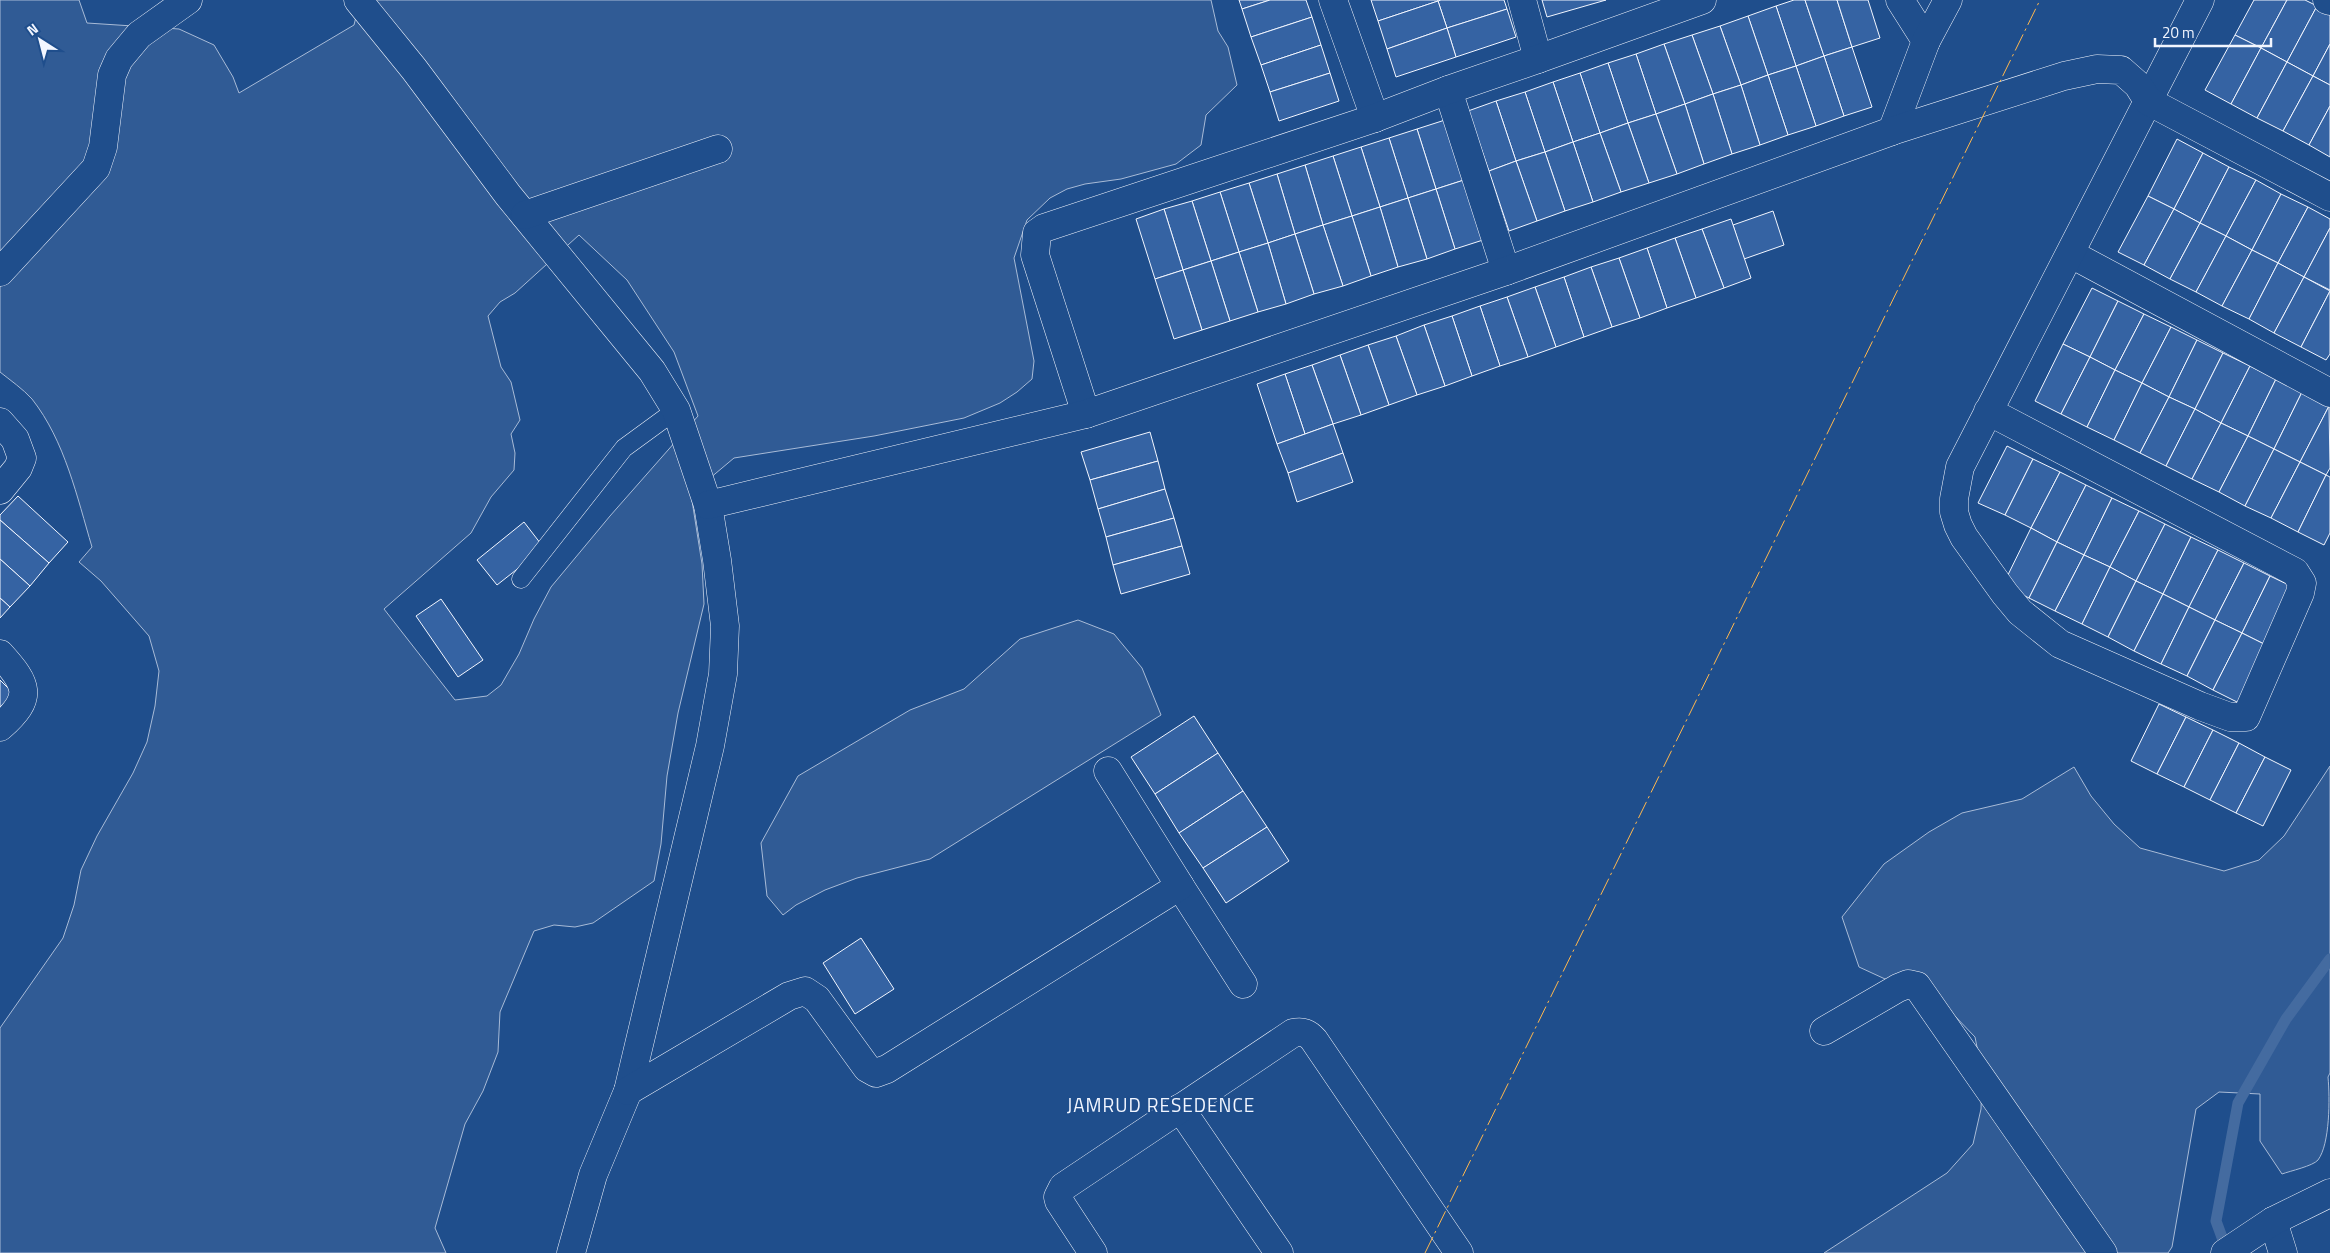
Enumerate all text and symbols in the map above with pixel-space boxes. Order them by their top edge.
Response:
north arrow [15,15,65,65]
scale bar [2155,15,2271,47]
text: N [22,18,42,40]
text: 20 m [2162,21,2195,44]
district label: JAMRUD RESEDENCE [1067,1090,1255,1119]

